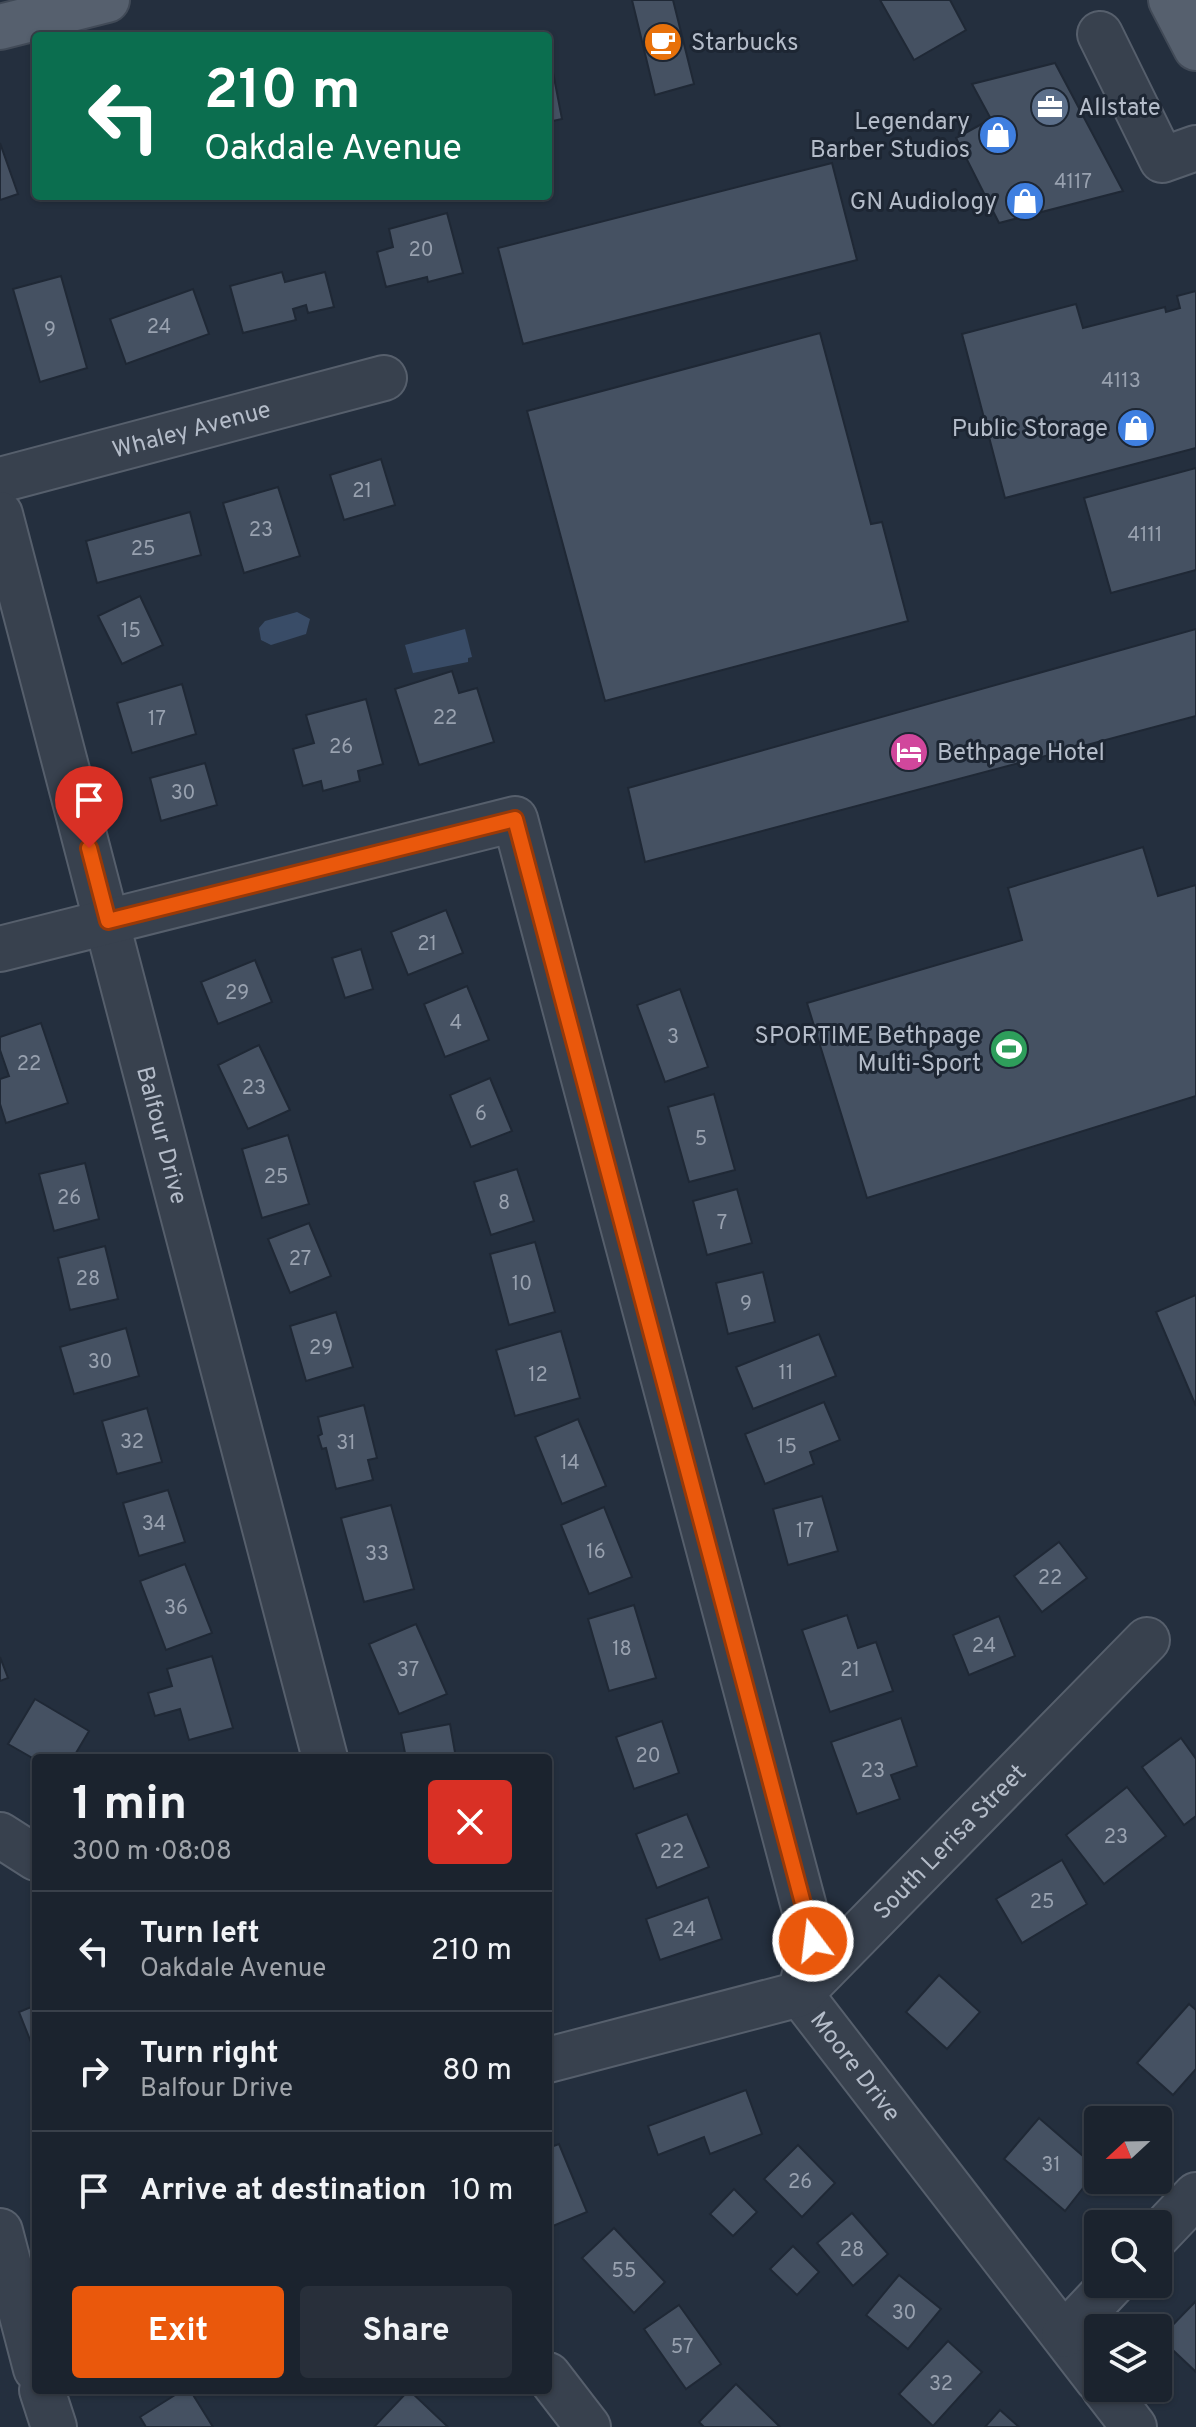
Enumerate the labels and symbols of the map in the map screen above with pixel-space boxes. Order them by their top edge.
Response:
cafe icon: Starbucks [642,21,684,63]
place label: Starbucks [691,29,799,59]
office icon: Allstate [1029,86,1071,128]
place label: Allstate [1078,94,1161,124]
place label: Legendary Barber Studios [810,108,970,166]
shop icon: Legendary Barber Studios [977,114,1019,156]
house number: 4117 [1054,170,1092,196]
shop icon: GN Audiology [1004,180,1046,222]
place label: GN Audiology [850,188,997,218]
house number: 20 [408,238,434,264]
house number: 24 [147,315,171,341]
house number: 9 [44,318,56,344]
house number: 4113 [1101,369,1141,395]
street label: Whaley Avenue [109,396,274,467]
shop icon: Public Storage [1115,407,1157,449]
place label: Public Storage [952,415,1108,445]
house number: 21 [352,479,372,505]
house number: 23 [249,518,273,544]
house number: 4111 [1128,523,1162,549]
house number: 25 [131,537,155,563]
house number: 15 [121,619,141,645]
house number: 22 [433,706,457,732]
house number: 17 [148,707,166,733]
hotel icon: Bethpage Hotel [888,731,930,773]
house number: 26 [329,735,353,761]
place label: Bethpage Hotel [937,739,1105,769]
pin [55,766,123,848]
house number: 30 [171,781,195,807]
house number: 21 [417,932,437,958]
house number: 29 [225,981,249,1007]
house number: 4 [450,1011,462,1037]
place label: SPORTIME Bethpage Multi-Sport [755,1022,981,1080]
house number: 3 [667,1025,679,1051]
sports icon: SPORTIME Bethpage Multi-Sport [988,1028,1030,1070]
house number: 22 [17,1052,41,1078]
street label: Balfour Drive [128,1064,193,1208]
house number: 23 [242,1076,266,1102]
house number: 6 [475,1102,487,1128]
house number: 5 [695,1127,707,1153]
house number: 25 [264,1165,288,1191]
house number: 26 [57,1186,81,1212]
house number: 8 [498,1191,510,1217]
house number: 7 [717,1211,727,1237]
house number: 27 [289,1247,311,1273]
house number: 28 [76,1267,100,1293]
house number: 10 [512,1272,532,1298]
house number: 9 [740,1292,752,1318]
house number: 29 [309,1336,333,1362]
house number: 30 [88,1350,112,1376]
house number: 11 [779,1361,793,1387]
house number: 12 [528,1363,548,1389]
house number: 32 [120,1430,144,1456]
house number: 31 [336,1431,356,1457]
house number: 15 [777,1435,797,1461]
house number: 14 [560,1451,580,1477]
house number: 34 [142,1512,166,1538]
house number: 17 [796,1519,814,1545]
house number: 16 [586,1540,606,1566]
house number: 33 [365,1542,389,1568]
house number: 22 [1038,1566,1062,1592]
house number: 36 [164,1596,188,1622]
house number: 24 [972,1634,996,1660]
house number: 18 [612,1637,632,1663]
house number: 37 [397,1658,419,1684]
house number: 21 [840,1658,860,1684]
house number: 20 [635,1744,661,1770]
house number: 23 [861,1759,885,1785]
street label: South Lerisa Street [868,1759,1034,1927]
house number: 23 [1104,1825,1128,1851]
house number: 22 [660,1840,684,1866]
house number: 25 [1030,1890,1054,1916]
position arrow [771,1899,855,1983]
house number: 24 [672,1918,696,1944]
street label: Moore Drive [802,2007,906,2128]
north arrow [1084,2106,1172,2194]
house number: 31 [1041,2153,1061,2179]
house number: 26 [788,2170,812,2196]
house number: 28 [840,2238,864,2264]
house number: 55 [612,2259,636,2285]
house number: 30 [892,2301,916,2327]
house number: 57 [671,2335,693,2361]
house number: 32 [929,2372,953,2398]

